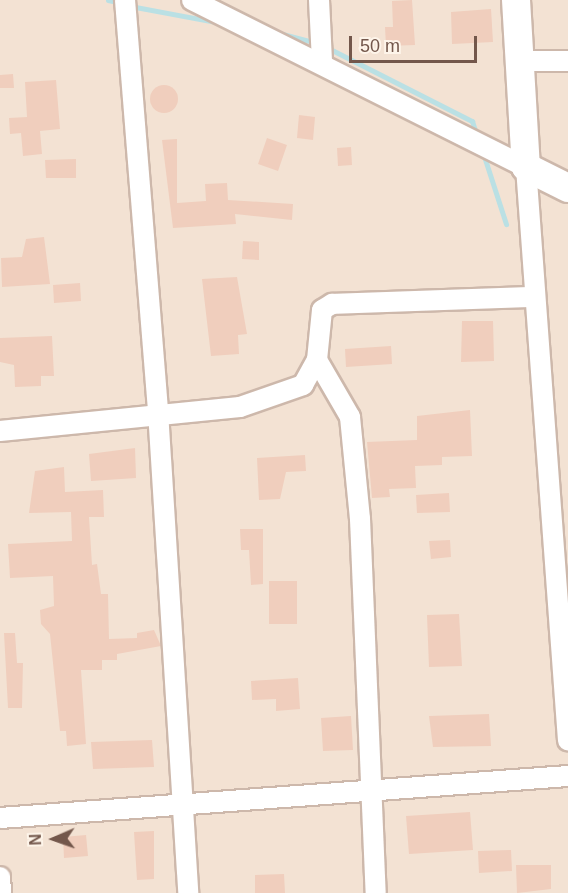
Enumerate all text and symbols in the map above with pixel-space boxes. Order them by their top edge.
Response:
scale bar [352,24,480,62]
text: 50 m [360,36,400,56]
north arrow [24,809,84,869]
text: N [27,834,44,846]

